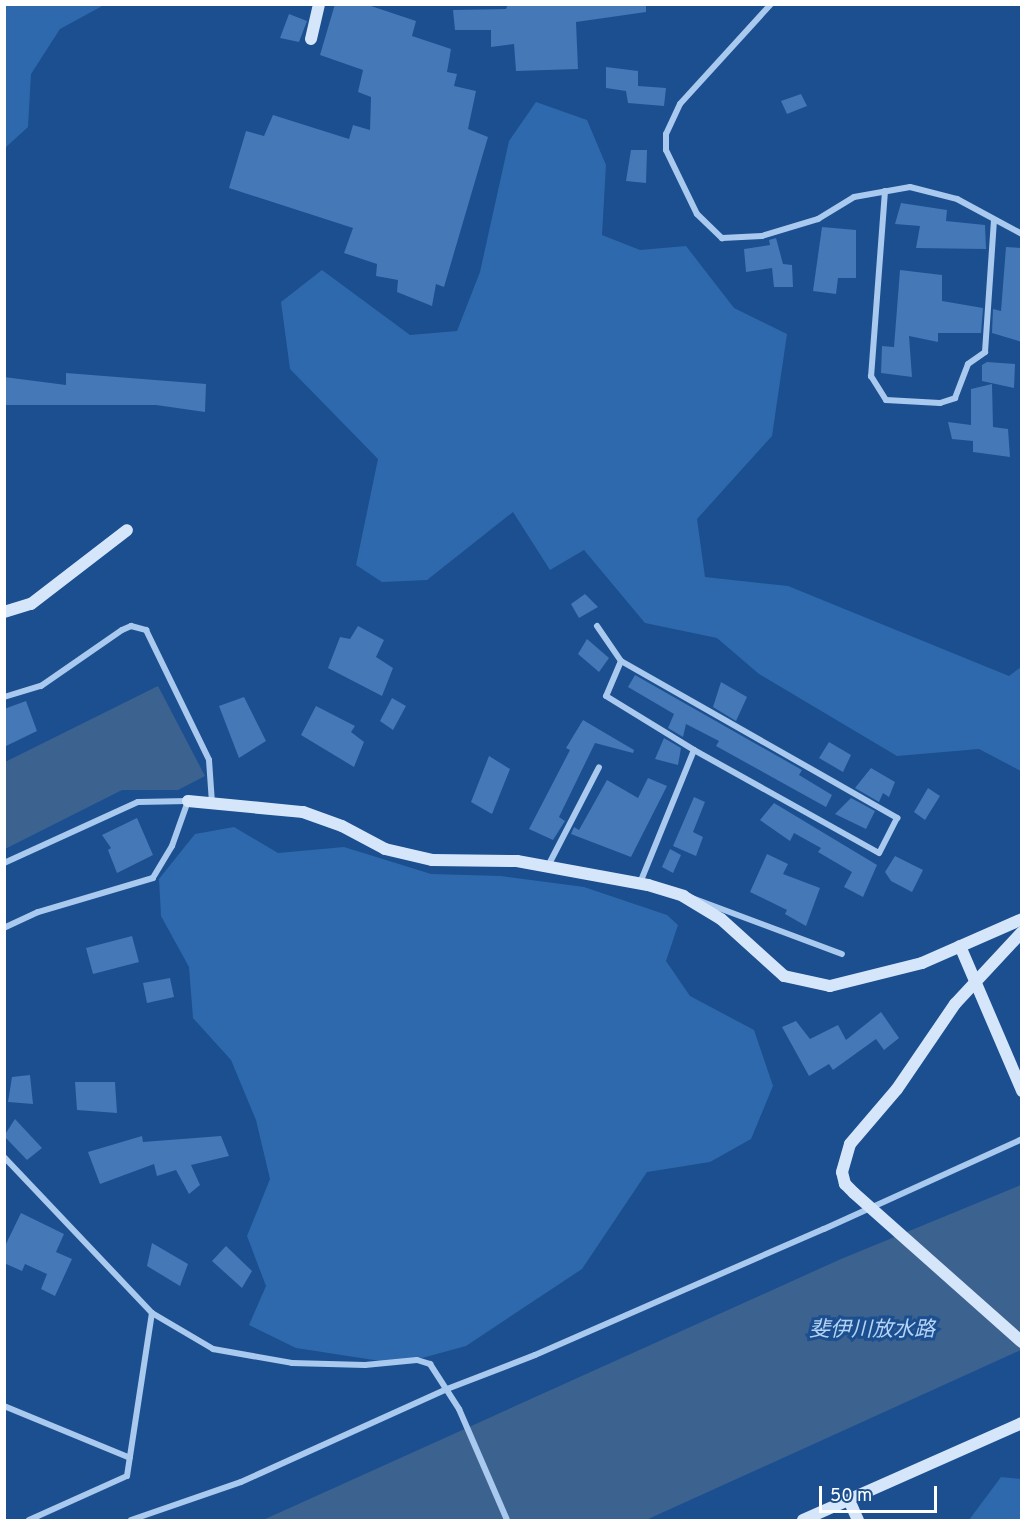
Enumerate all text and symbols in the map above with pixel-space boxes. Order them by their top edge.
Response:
water label: 斐伊川放水路 [809,1318,935,1344]
scale bar [822,1474,940,1512]
text: 50 m [830,1485,872,1508]

